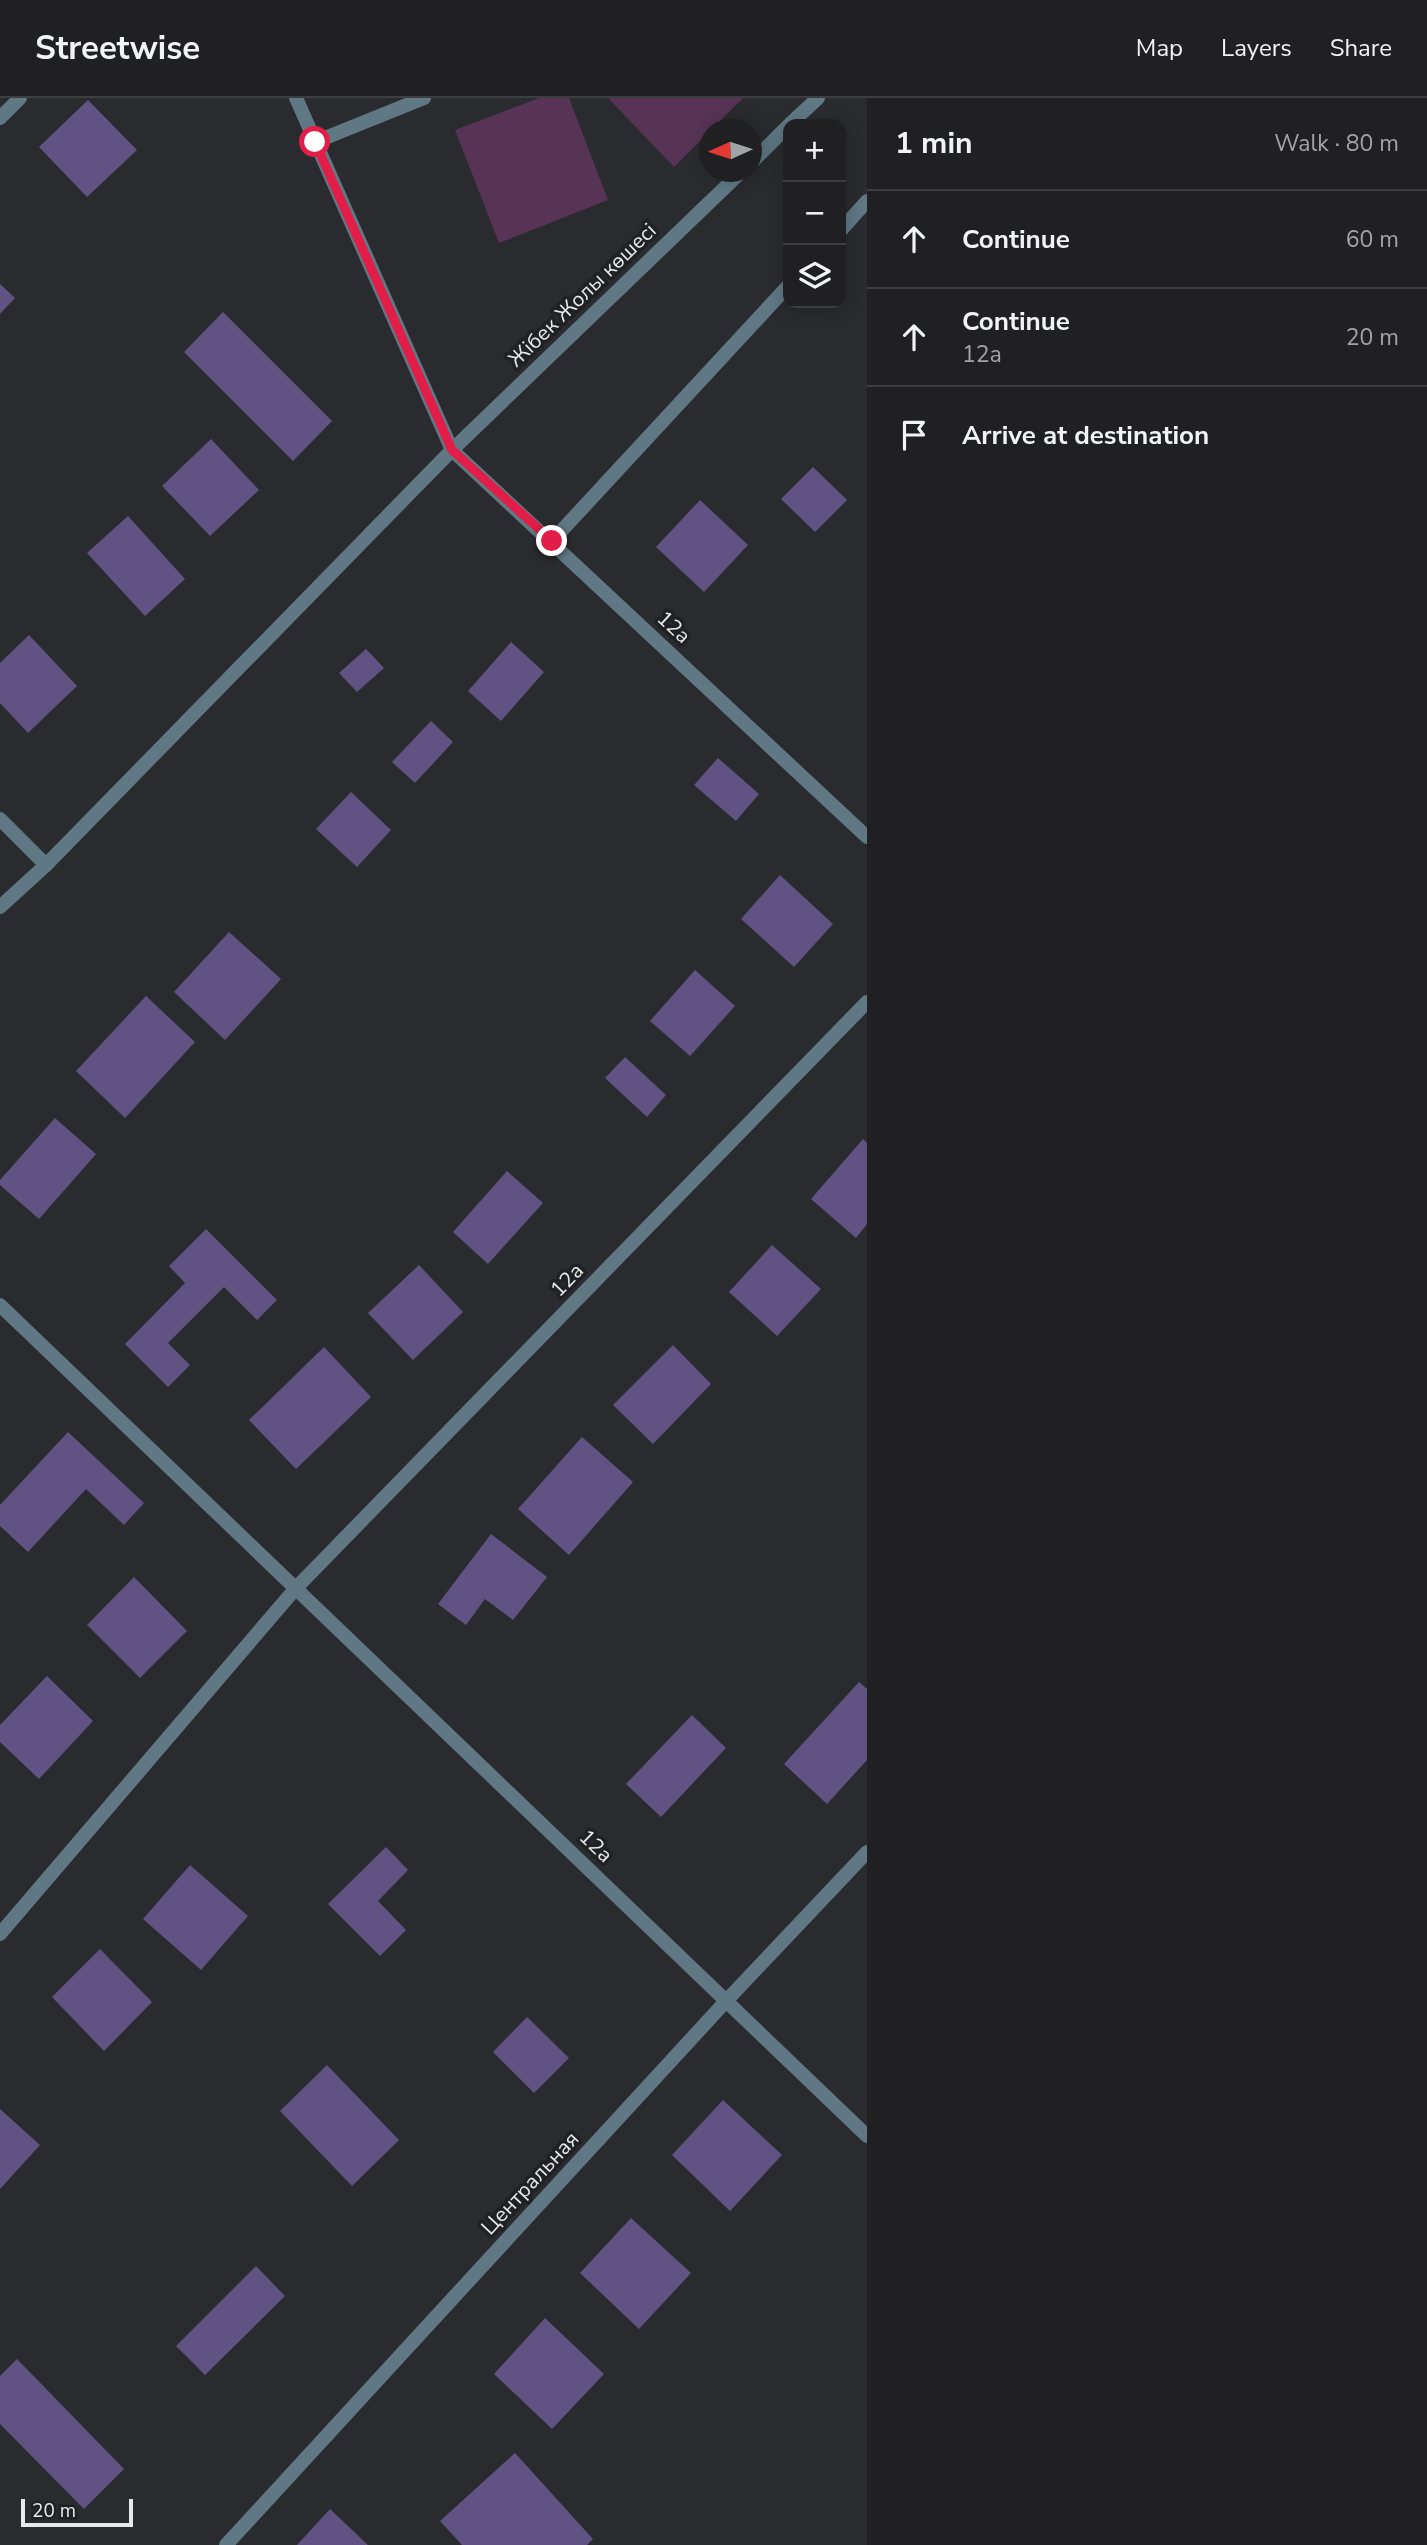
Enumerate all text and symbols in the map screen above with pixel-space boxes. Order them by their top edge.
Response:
text: Streetwise [35,26,200,71]
text: Map [1136,32,1183,64]
text: Layers [1221,32,1292,64]
text: Share [1330,32,1392,64]
north arrow [699,119,762,182]
map controls [783,119,846,308]
button: + [783,119,846,182]
text: 1 min [895,123,973,164]
route start [299,126,330,157]
text: Walk · 80 m [1274,128,1399,159]
button: − [783,182,846,245]
street label: Жібек Жолы көшесі [502,217,662,373]
icon: ahead [895,220,933,258]
text: Continue [962,222,1070,257]
text: 60 m [1346,224,1399,255]
button: layers [783,245,846,308]
text: Continue [962,304,1070,339]
icon: ahead [895,318,933,356]
text: 20 m [1346,322,1399,353]
text: 12а [962,339,1002,370]
icon: arrive [895,416,933,454]
text: Arrive at destination [962,418,1209,453]
route end [536,525,567,556]
street label: 12а [651,604,697,650]
street label: 12а [544,1257,590,1303]
street label: 12а [573,1823,619,1869]
street label: Центральная [475,2125,585,2241]
scale bar [21,2496,133,2528]
text: 20 m [32,2498,76,2524]

